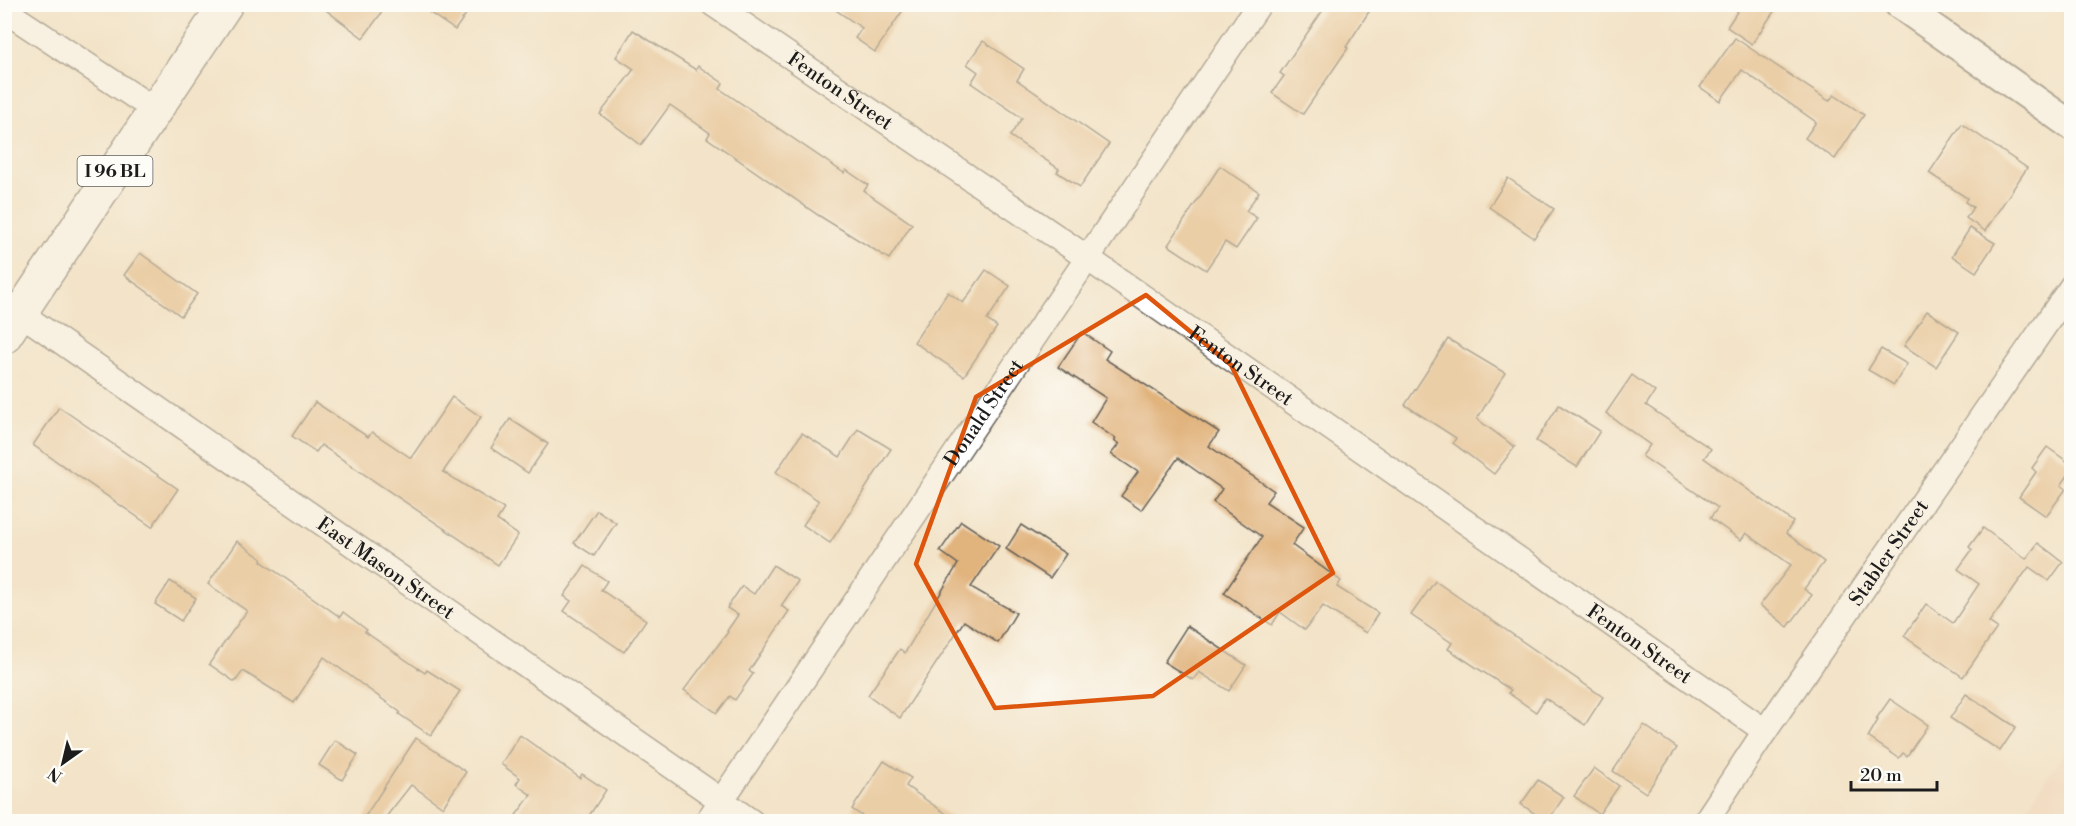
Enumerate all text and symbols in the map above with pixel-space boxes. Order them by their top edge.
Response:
street label: Fenton Street [782,47,897,136]
road number: I 96 BL [78,156,152,186]
street label: Fenton Street [1183,321,1298,412]
street label: Donald Street [939,355,1030,472]
street label: Stabler Street [1844,495,1935,611]
street label: East Mason Street [312,512,459,625]
street label: Fenton Street [1582,600,1696,690]
north arrow [33,733,93,793]
scale bar [1851,754,1936,792]
text: N [44,763,66,786]
text: 20 m [1860,764,1902,787]

